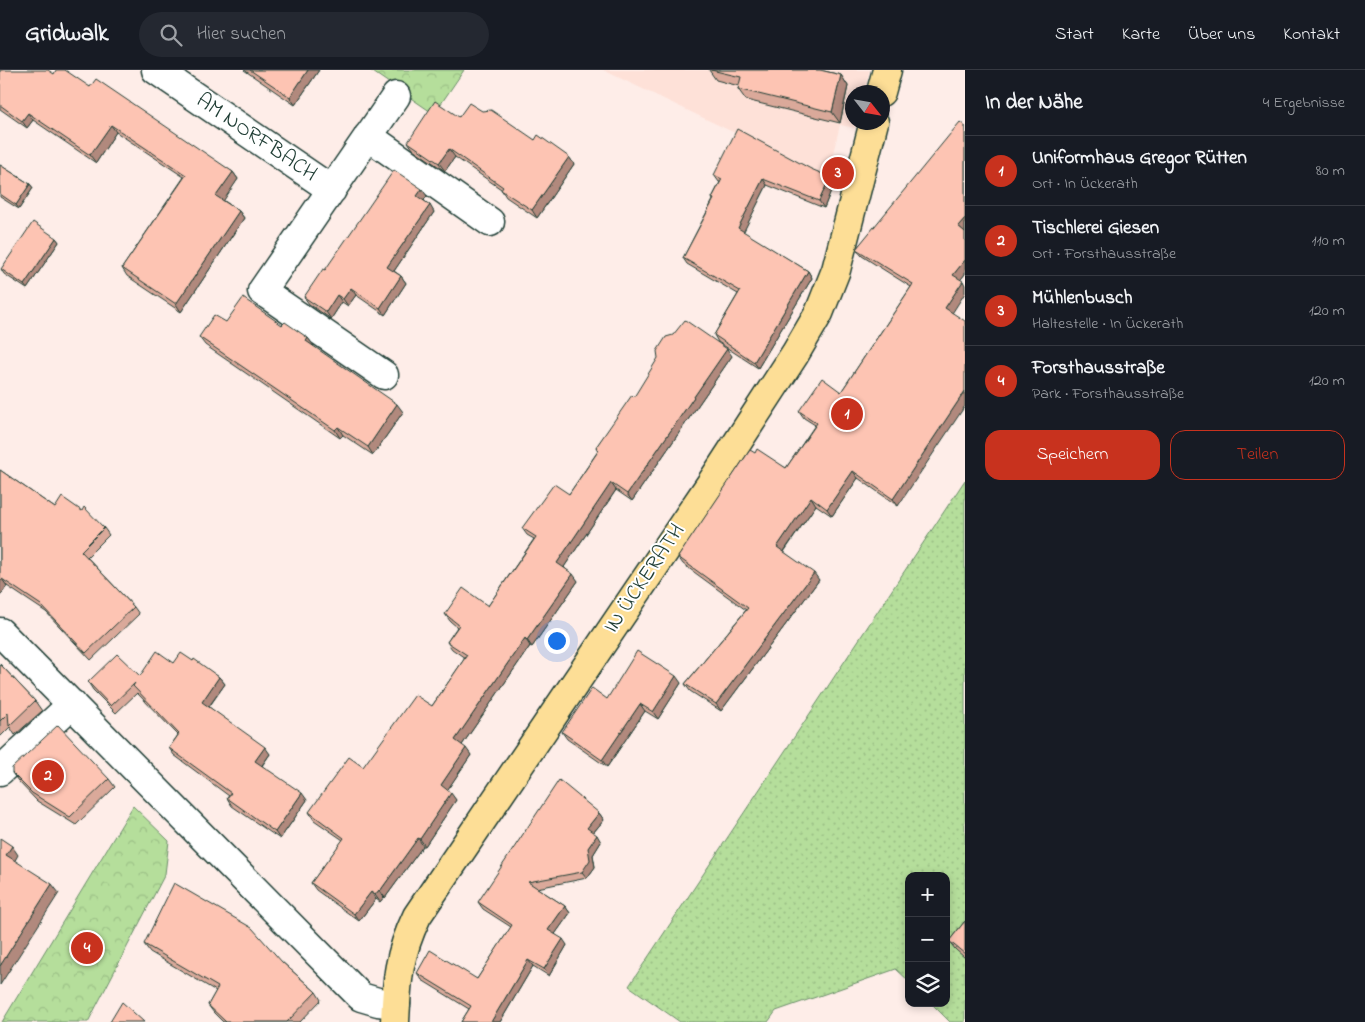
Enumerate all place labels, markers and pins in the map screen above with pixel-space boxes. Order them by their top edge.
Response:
pin: 3 [822,154,854,192]
pin: 1 [831,395,863,433]
pin: 2 [32,757,64,795]
pin: 4 [71,929,103,967]

